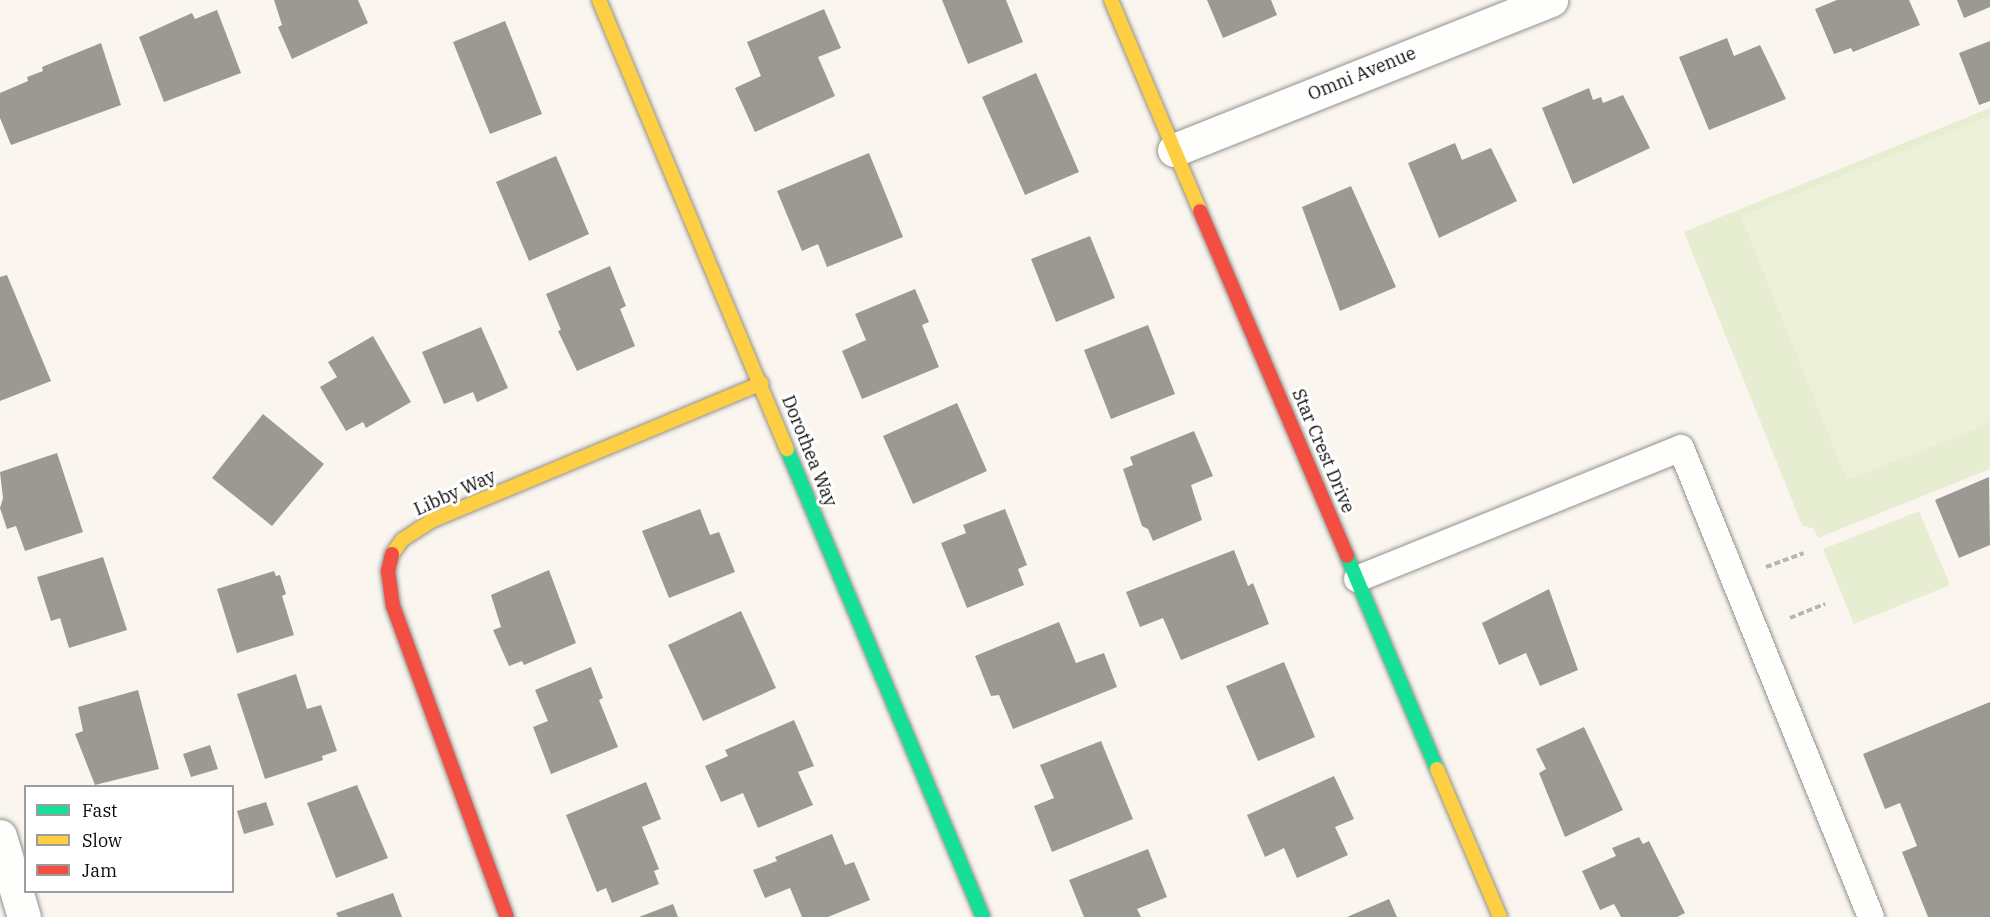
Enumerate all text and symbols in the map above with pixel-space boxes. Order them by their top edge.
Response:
street label: Omni Avenue [1305,43,1419,105]
street label: Star Crest Drive [1287,386,1359,516]
street label: Dorothea Way [777,392,841,510]
street label: Libby Way [411,465,499,521]
legend [24,785,234,893]
text: Fast [82,799,117,822]
text: Slow [82,829,122,852]
text: Jam [82,859,117,882]

